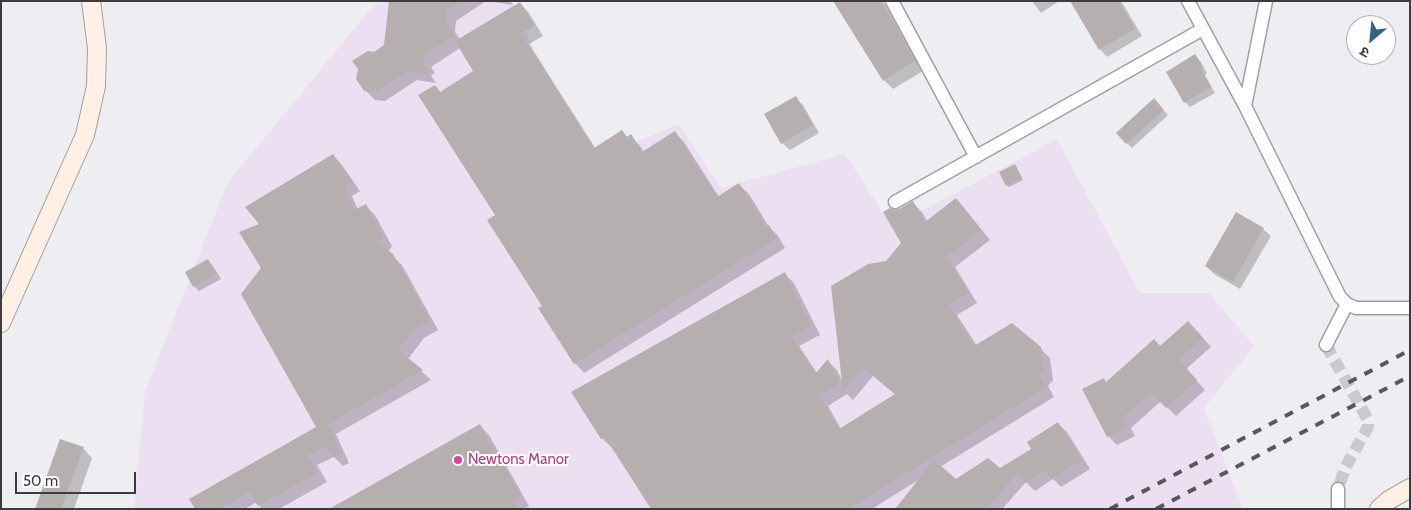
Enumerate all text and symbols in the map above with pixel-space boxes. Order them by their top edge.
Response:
north arrow [1346,15,1396,65]
text: उ [1357,42,1372,62]
place label: Newtons Manor [468,451,569,469]
marker: Newtons Manor [452,454,464,466]
scale bar [18,462,139,494]
text: 50 m [23,472,58,490]

